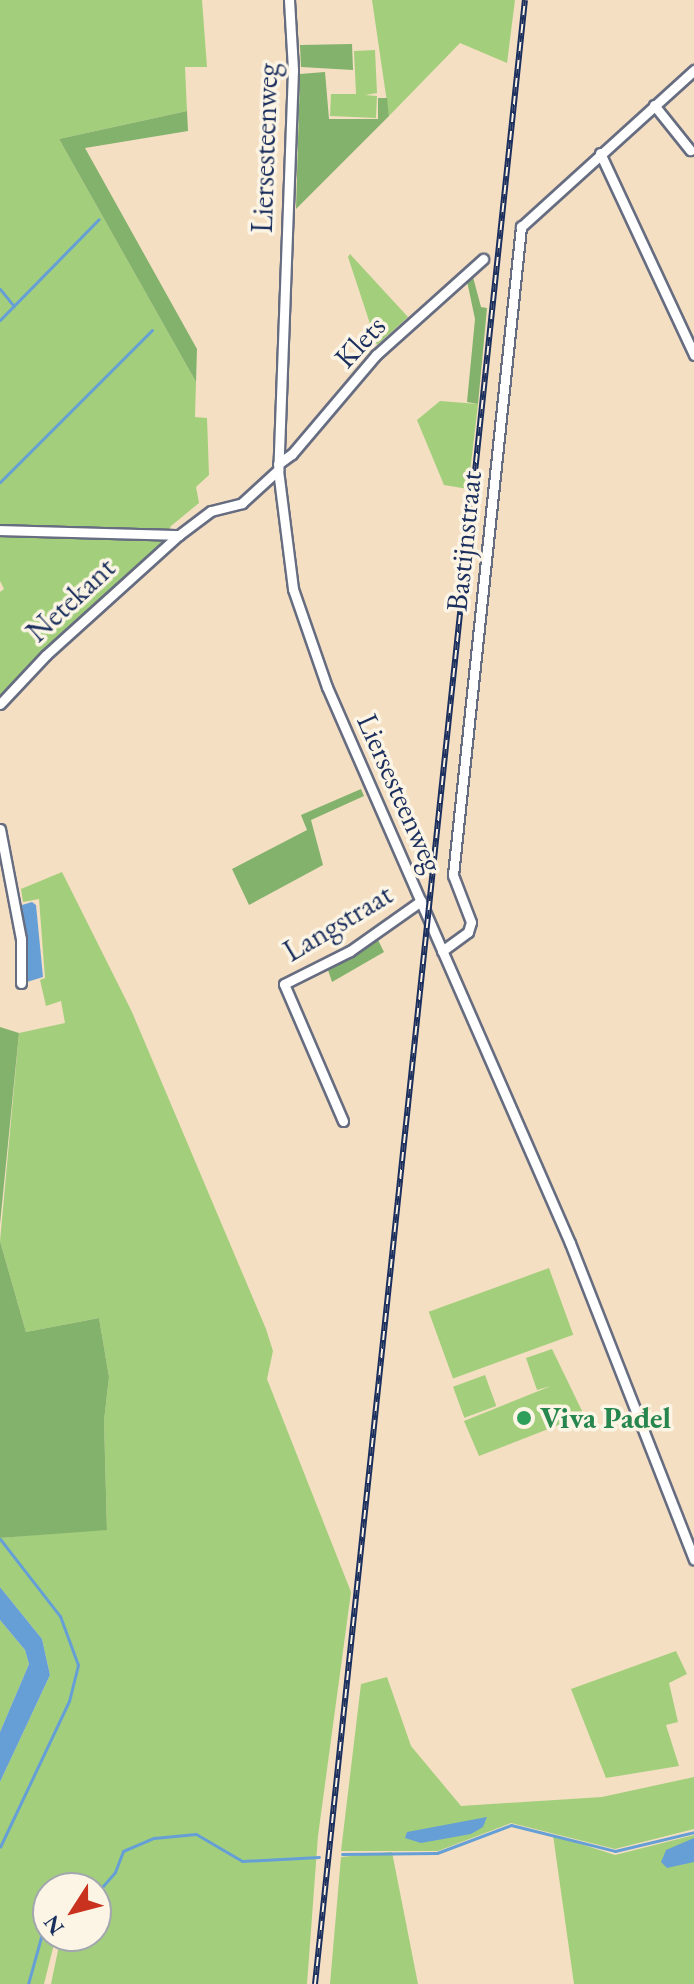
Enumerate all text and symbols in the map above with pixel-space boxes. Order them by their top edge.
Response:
street label: Liersesteenweg [244,63,286,233]
street label: Klets [327,308,393,376]
street label: Bastijnstraat [439,469,489,613]
street label: Netekant [19,550,123,650]
street label: Liersesteenweg [349,708,451,878]
street label: Langstraat [277,876,399,970]
place label: Viva Padel [540,1400,671,1436]
marker: Viva Padel [515,1409,533,1427]
north arrow [32,1872,112,1952]
text: N [37,1909,71,1941]

